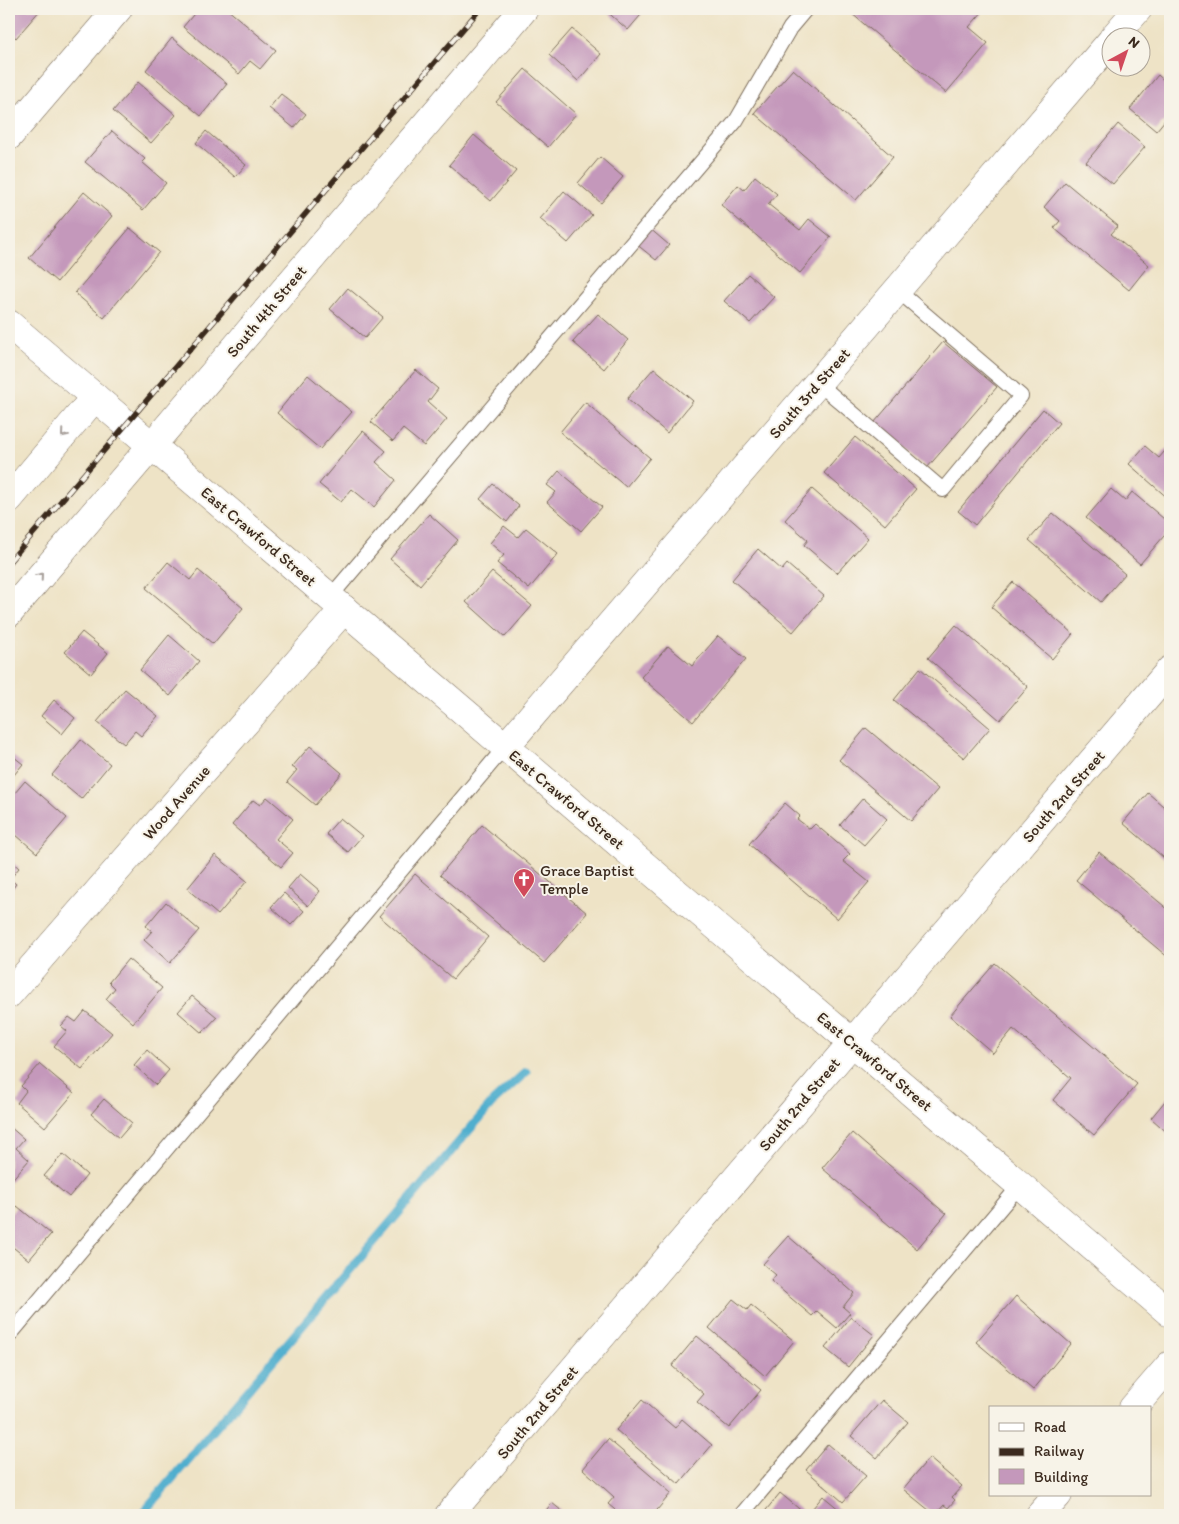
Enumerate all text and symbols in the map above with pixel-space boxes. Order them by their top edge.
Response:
north arrow [1102,28,1152,78]
text: N [1125,33,1143,52]
street label: South 4th Street [222,261,310,361]
street label: South 3rd Street [765,344,854,443]
one-way arrow [60,429,69,438]
street label: East Crawford Street [197,483,320,590]
one-way arrow [35,573,43,582]
street label: East Crawford Street [505,746,628,853]
street label: South 2nd Street [1018,746,1109,846]
street label: Wood Avenue [139,761,214,844]
place label: Grace Baptist Temple [540,861,634,898]
church icon: Grace Baptist Temple [512,867,536,898]
street label: East Crawford Street [813,1008,936,1115]
street label: South 2nd Street [755,1054,844,1155]
street label: South 2nd Street [493,1362,582,1463]
legend [989,1406,1152,1496]
text: Road [1034,1418,1067,1436]
text: Railway [1034,1442,1084,1460]
text: Building [1034,1468,1088,1486]

